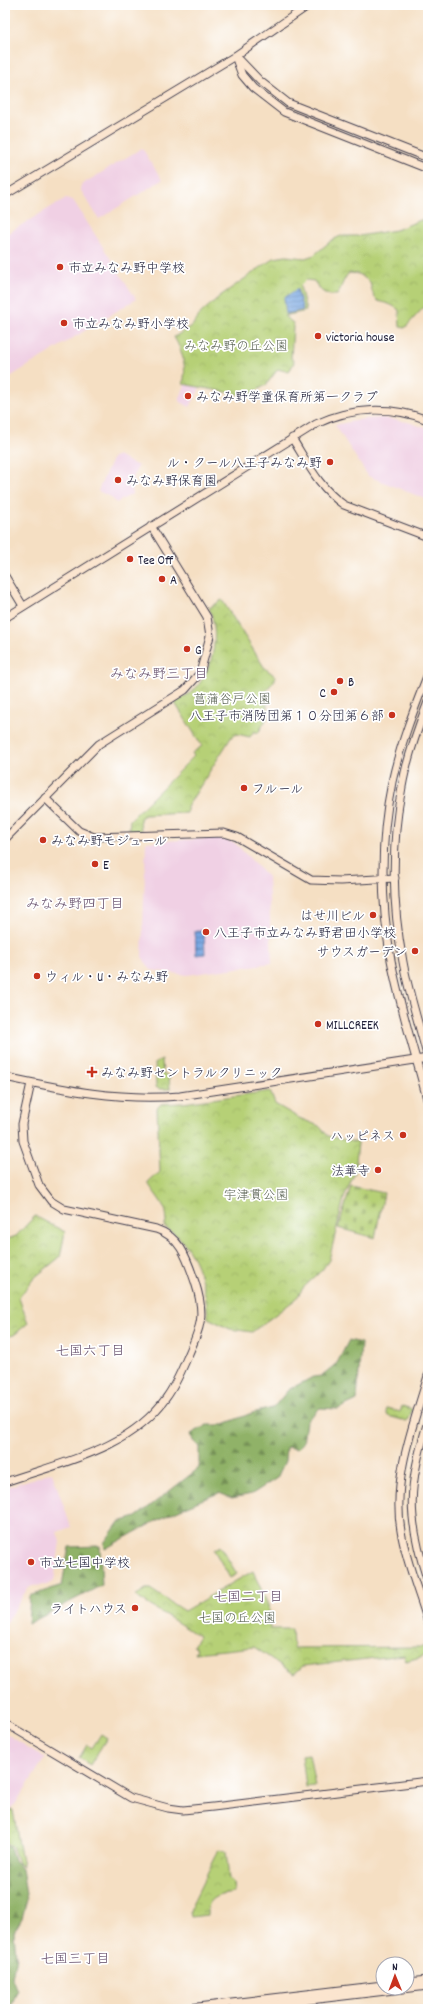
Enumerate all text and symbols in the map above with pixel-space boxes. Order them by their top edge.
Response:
place label: 市立みなみ野中学校 [68,260,185,279]
marker: 市立みなみ野中学校 [55,262,65,272]
place label: 市立みなみ野小学校 [72,316,189,335]
marker: 市立みなみ野小学校 [59,318,69,328]
place label: victoria house [326,329,395,348]
marker: victoria house [313,331,323,341]
park label: みなみ野の丘公園 [184,338,288,357]
place label: みなみ野学童保育所第一クラブ [196,389,378,408]
marker: みなみ野学童保育所第一クラブ [183,391,193,401]
place label: ル・クール八王子みなみ野 [167,455,322,474]
marker: ル・クール八王子みなみ野 [325,457,335,467]
place label: みなみ野保育園 [126,473,217,492]
marker: みなみ野保育園 [113,475,123,485]
place label: Tee Off [138,552,174,571]
marker: Tee Off [125,554,135,564]
place label: A [170,572,177,591]
marker: A [157,574,167,584]
place label: G [195,642,202,661]
marker: G [182,644,192,654]
district label: みなみ野三丁目 [110,665,208,685]
place label: B [348,674,354,693]
marker: B [335,676,345,686]
place label: C [320,685,327,704]
marker: C [329,687,339,697]
park label: 菖蒲谷戸公園 [193,691,271,710]
place label: 八王子市消防団第１０分団第６部 [189,708,384,727]
marker: 八王子市消防団第１０分団第６部 [387,710,397,720]
place label: フルール [252,781,303,800]
marker: フルール [239,783,249,793]
place label: みなみ野モジュール [51,833,167,852]
marker: みなみ野モジュール [38,835,48,845]
place label: E [103,857,109,876]
marker: E [90,859,100,869]
district label: みなみ野四丁目 [26,895,124,915]
place label: はせ川ビル [300,908,365,927]
marker: はせ川ビル [368,910,378,920]
place label: 八王子市立みなみ野君田小学校 [214,925,396,944]
marker: 八王子市立みなみ野君田小学校 [201,927,211,937]
place label: サウスガーデン [317,944,407,963]
marker: サウスガーデン [410,946,420,956]
place label: ウィル・U・みなみ野 [45,969,168,988]
marker: ウィル・U・みなみ野 [32,971,42,981]
place label: MILLCREEK [326,1017,379,1036]
marker: MILLCREEK [313,1019,323,1029]
place label: みなみ野セントラルクリニック [101,1065,282,1084]
marker: みなみ野セントラルクリニック [86,1066,98,1078]
place label: ハッピネス [330,1128,395,1147]
marker: ハッピネス [398,1130,408,1140]
place label: 法華寺 [331,1163,370,1182]
marker: 法華寺 [373,1165,383,1175]
park label: 宇津貫公園 [223,1187,289,1206]
district label: 七国六丁目 [55,1342,125,1362]
place label: 市立七国中学校 [39,1555,130,1574]
marker: 市立七国中学校 [26,1557,36,1567]
district label: 七国二丁目 [213,1588,283,1608]
place label: ライトハウス [50,1601,127,1620]
marker: ライトハウス [130,1603,140,1613]
park label: 七国の丘公園 [198,1610,276,1629]
district label: 七国三丁目 [40,1950,110,1970]
north arrow [375,1956,415,1996]
text: N [392,1960,398,1976]

